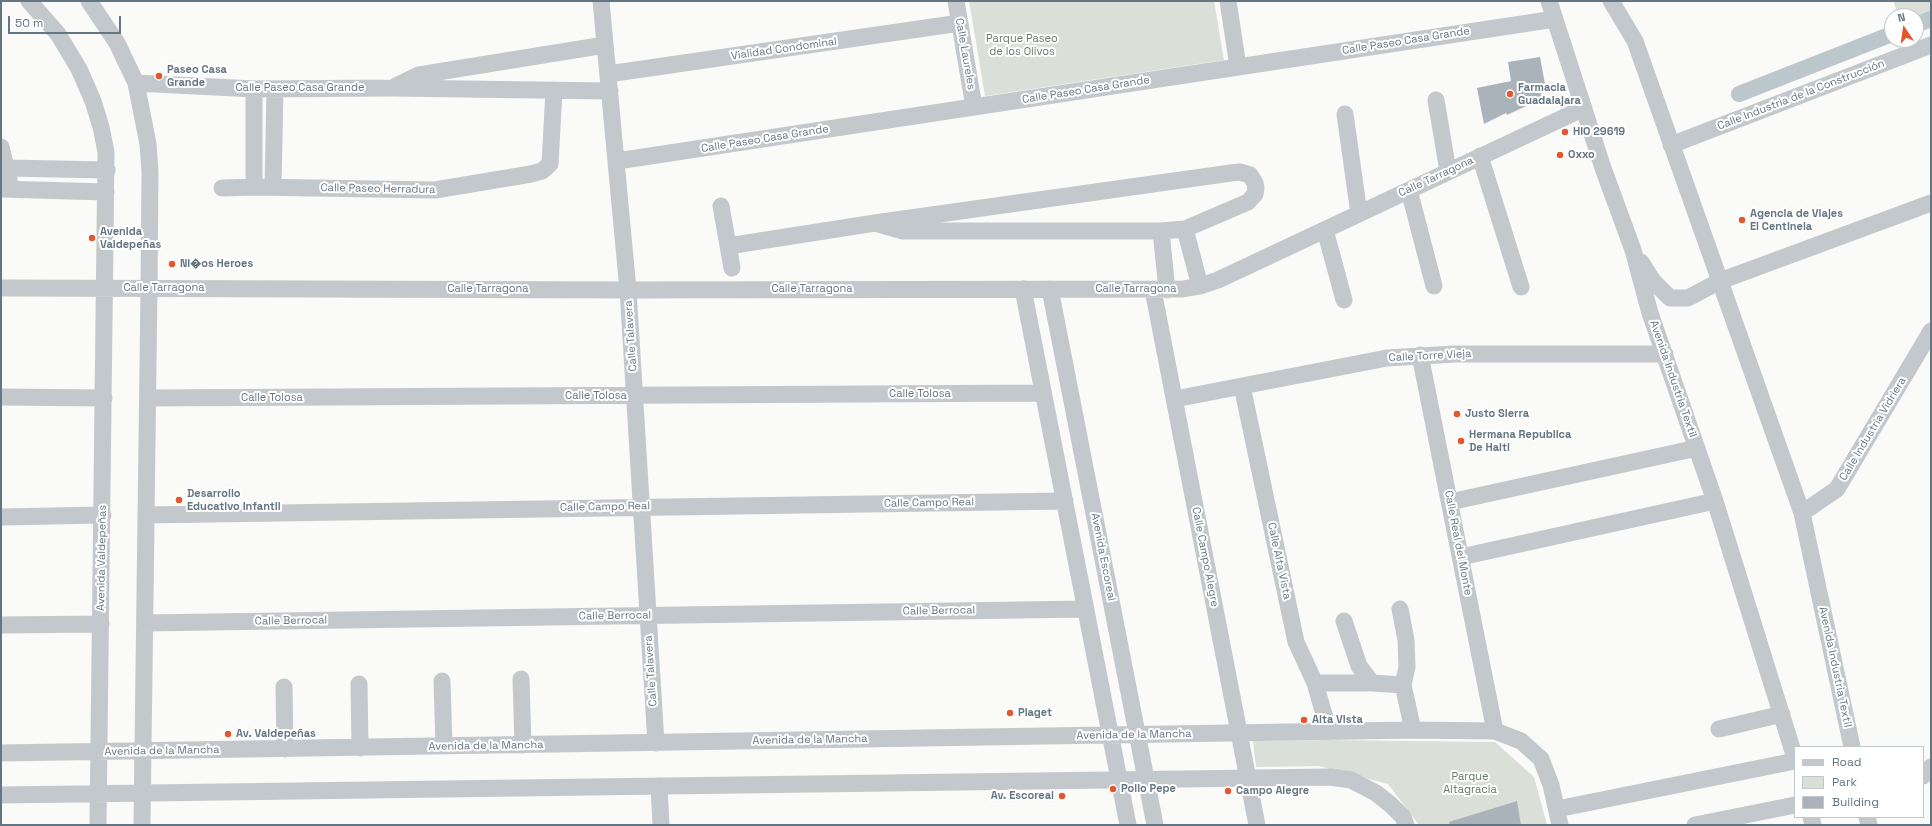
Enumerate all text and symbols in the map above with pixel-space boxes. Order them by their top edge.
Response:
scale bar [10,8,123,34]
north arrow [1884,8,1924,48]
text: N [1896,10,1907,25]
text: 50 m [15,15,43,31]
street label: Calle Laureles [952,17,978,91]
street label: Calle Paseo Casa Grande [1341,24,1471,58]
park label: Parque Paseo de los Olivos [986,32,1058,58]
street label: Vialidad Condominal [730,35,838,63]
street label: Calle Industria de la Construcción [1716,57,1886,133]
place label: Paseo Casa Grande [167,63,227,89]
marker: Paseo Casa Grande [154,71,164,81]
street label: Calle Paseo Casa Grande [1021,73,1151,107]
street label: Calle Paseo Casa Grande [236,81,364,95]
place label: Farmacia Guadalajara [1518,81,1581,107]
marker: Farmacia Guadalajara [1505,89,1515,99]
street label: Calle Paseo Casa Grande [700,122,830,156]
place label: HIO 29619 [1573,125,1625,139]
marker: HIO 29619 [1560,127,1570,137]
place label: Oxxo [1568,148,1595,162]
marker: Oxxo [1555,150,1565,160]
street label: Calle Tarragona [1396,154,1476,200]
street label: Calle Paseo Herradura [320,181,436,197]
place label: Agencia de Viajes El Centinela [1750,207,1843,233]
marker: Agencia de Viajes El Centinela [1737,215,1747,225]
place label: Avenida Valdepeñas [100,225,161,251]
marker: Avenida Valdepeñas [87,233,97,243]
place label: Ni�os Heroes [180,257,253,271]
marker: Ni�os Heroes [167,259,177,269]
street label: Calle Tarragona [123,281,205,295]
street label: Calle Tarragona [447,282,529,296]
street label: Calle Tarragona [771,282,853,296]
street label: Calle Tarragona [1095,282,1177,296]
street label: Calle Talavera [622,300,640,372]
street label: Avenida Industria Textil [1647,319,1699,439]
street label: Calle Torre Vieja [1388,347,1472,365]
street label: Calle Industria Vidriera [1837,375,1909,483]
street label: Calle Tolosa [889,387,951,401]
street label: Calle Tolosa [565,389,627,403]
street label: Calle Tolosa [241,391,303,405]
place label: Justo Sierra [1465,407,1529,421]
marker: Justo Sierra [1452,409,1462,419]
place label: Hermana Republica De Haiti [1469,428,1571,454]
marker: Hermana Republica De Haiti [1456,436,1466,446]
place label: Desarrollo Educativo Infantil [187,487,281,513]
street label: Calle Real del Monte [1441,489,1475,597]
marker: Desarrollo Educativo Infantil [174,495,184,505]
street label: Calle Campo Real [884,496,974,510]
street label: Calle Campo Real [560,500,650,514]
street label: Avenida Valdepeñas [94,505,110,611]
street label: Calle Campo Alegre [1189,506,1221,608]
street label: Avenida Escoreal [1088,512,1118,602]
street label: Calle Alta Vista [1264,521,1294,601]
street label: Calle Berrocal [903,604,975,618]
street label: Avenida Industria Textil [1816,605,1854,729]
street label: Calle Berrocal [579,609,651,623]
street label: Calle Berrocal [255,614,327,628]
street label: Calle Talavera [642,635,660,707]
place label: Piaget [1018,706,1052,720]
marker: Piaget [1005,708,1015,718]
place label: Alta Vista [1312,713,1363,727]
marker: Alta Vista [1299,715,1309,725]
place label: Av. Valdepeñas [236,727,316,741]
street label: Avenida de la Mancha [1076,727,1192,743]
marker: Av. Valdepeñas [223,729,233,739]
street label: Avenida de la Mancha [752,732,868,748]
street label: Avenida de la Mancha [428,738,544,754]
street label: Avenida de la Mancha [104,743,220,759]
legend [1794,746,1924,818]
text: Road [1832,754,1861,770]
park label: Parque Altagracia [1443,770,1497,796]
text: Park [1832,774,1857,790]
place label: Pollo Pepe [1121,782,1176,796]
marker: Pollo Pepe [1108,784,1118,794]
place label: Campo Alegre [1236,784,1309,798]
marker: Campo Alegre [1223,786,1233,796]
place label: Av. Escoreal [991,789,1054,803]
marker: Av. Escoreal [1057,791,1067,801]
text: Building [1832,794,1879,810]

